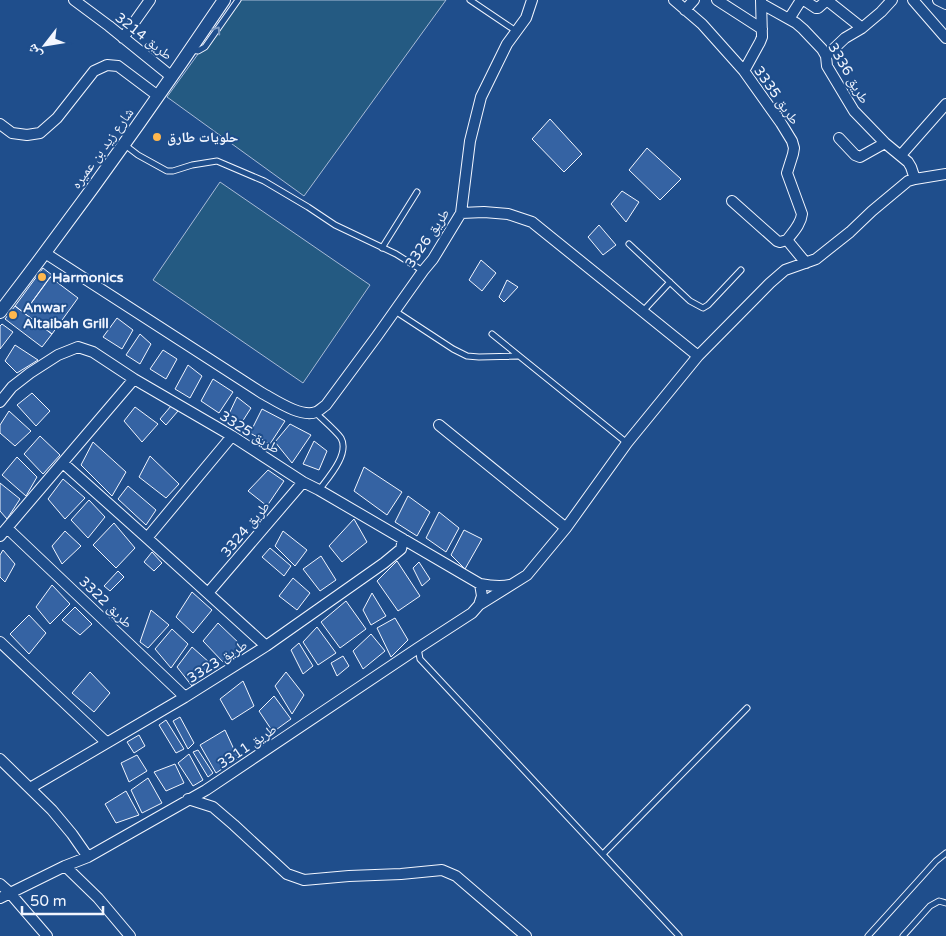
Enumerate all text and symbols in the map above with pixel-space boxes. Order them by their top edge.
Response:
street label: طريق 3214 [111,9,176,65]
north arrow [20,20,70,70]
one-way arrow [211,26,220,36]
street label: طريق 3336 [823,40,873,107]
text: ش [23,41,45,62]
street label: طريق 3335 [749,63,803,128]
street label: شارع زيد بن عميره [67,105,138,193]
place label: حلويات طارق [167,129,238,146]
marker: حلويات طارق [151,131,163,143]
street label: طريق 3326 [401,206,454,272]
place label: Harmonics [52,269,124,286]
marker: Harmonics [36,271,48,283]
place label: Anwar Altaibah Grill [23,299,109,332]
marker: Anwar Altaibah Grill [7,309,19,321]
street label: طريق 3325 [216,407,283,458]
street label: طريق 3324 [217,498,274,561]
street label: طريق 3322 [75,573,136,633]
street label: طريق 3323 [184,636,251,687]
street label: طريق 3311 [215,720,281,773]
scale bar [22,884,104,916]
text: 50 m [30,892,67,910]

